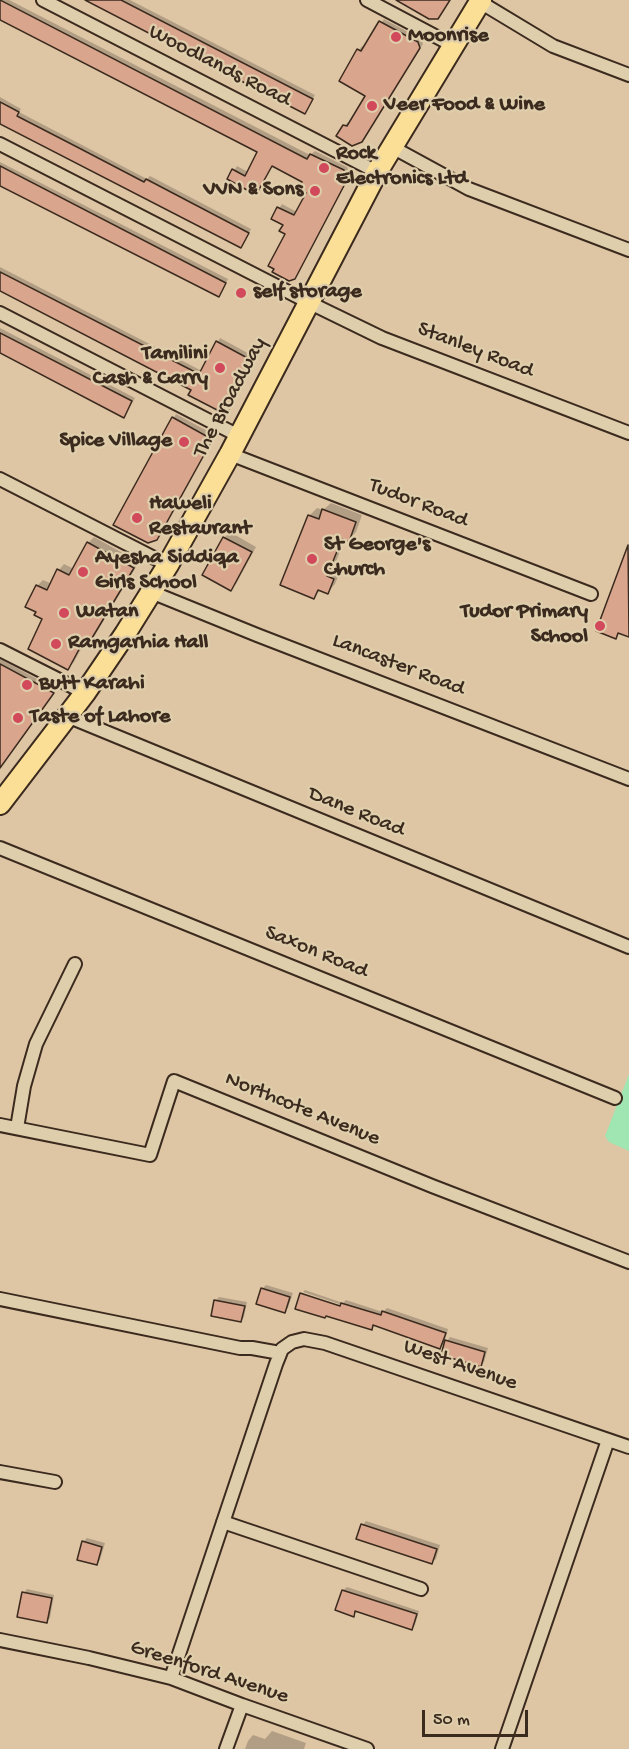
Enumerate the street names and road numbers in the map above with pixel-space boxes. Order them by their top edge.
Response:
street label: Woodlands Road [143,20,295,114]
street label: Stanley Road [413,317,537,385]
street label: The Broadway [188,333,274,463]
street label: Tudor Road [365,473,471,535]
street label: Lancaster Road [328,629,468,703]
street label: Dane Road [304,782,408,844]
street label: Saxon Road [260,920,372,986]
street label: Northcote Avenue [221,1067,383,1153]
street label: West Avenue [400,1334,520,1398]
street label: Greenford Avenue [126,1635,292,1711]

